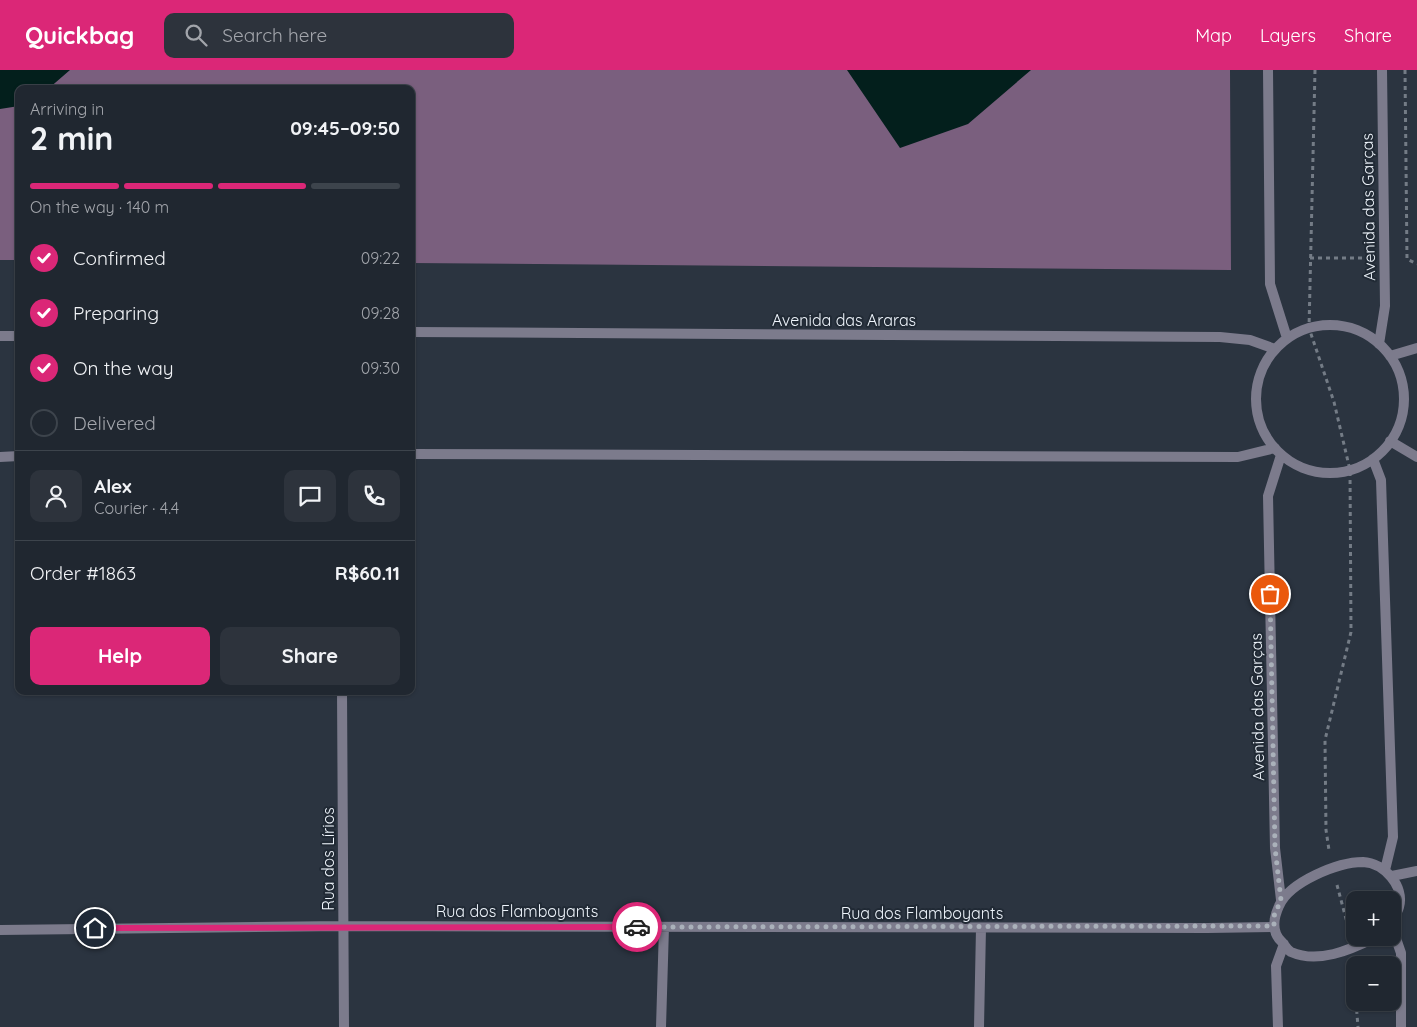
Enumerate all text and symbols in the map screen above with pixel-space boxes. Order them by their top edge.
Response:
search box [164,13,514,58]
text: Quickbag [25,20,134,50]
icon: search [182,21,210,49]
text: Search here [222,23,327,47]
text: Map [1195,24,1232,47]
text: Layers [1260,24,1316,47]
text: Share [1344,24,1392,47]
text: Arriving in [30,99,104,119]
text: 09:45–09:50 [290,116,400,140]
text: 2 min [30,118,113,158]
street label: Avenida das Garças [1357,133,1379,281]
text: On the way · 140 m [30,197,169,217]
icon: check [30,244,58,272]
text: Confirmed [73,246,166,270]
text: 09:22 [361,248,400,268]
icon: check [30,299,58,327]
text: Preparing [73,301,159,325]
text: 09:28 [361,303,400,323]
street label: Avenida das Araras [772,310,916,330]
icon: check [30,354,58,382]
text: On the way [73,356,174,380]
text: 09:30 [361,358,400,378]
text: Delivered [73,411,156,435]
button: person [30,470,82,522]
button: chat [284,470,336,522]
button: phone [348,470,400,522]
text: Alex [94,474,132,498]
text: Courier · 4.4 [94,498,179,518]
text: Order #1863 [30,561,136,585]
text: R$60.11 [335,561,400,585]
pin [1249,573,1291,615]
icon: bag [1256,580,1284,608]
button: Help [30,627,210,685]
button: Share [220,627,400,685]
street label: Avenida das Garças [1246,633,1268,781]
street label: Rua dos Lírios [318,807,338,911]
map controls [1346,891,1401,1011]
button: + [1346,891,1401,946]
street label: Rua dos Flamboyants [436,901,598,921]
courier [612,902,662,952]
street label: Rua dos Flamboyants [841,903,1003,923]
pin [74,907,116,949]
icon: car [623,913,651,941]
icon: home [81,914,109,942]
button: − [1346,956,1401,1011]

